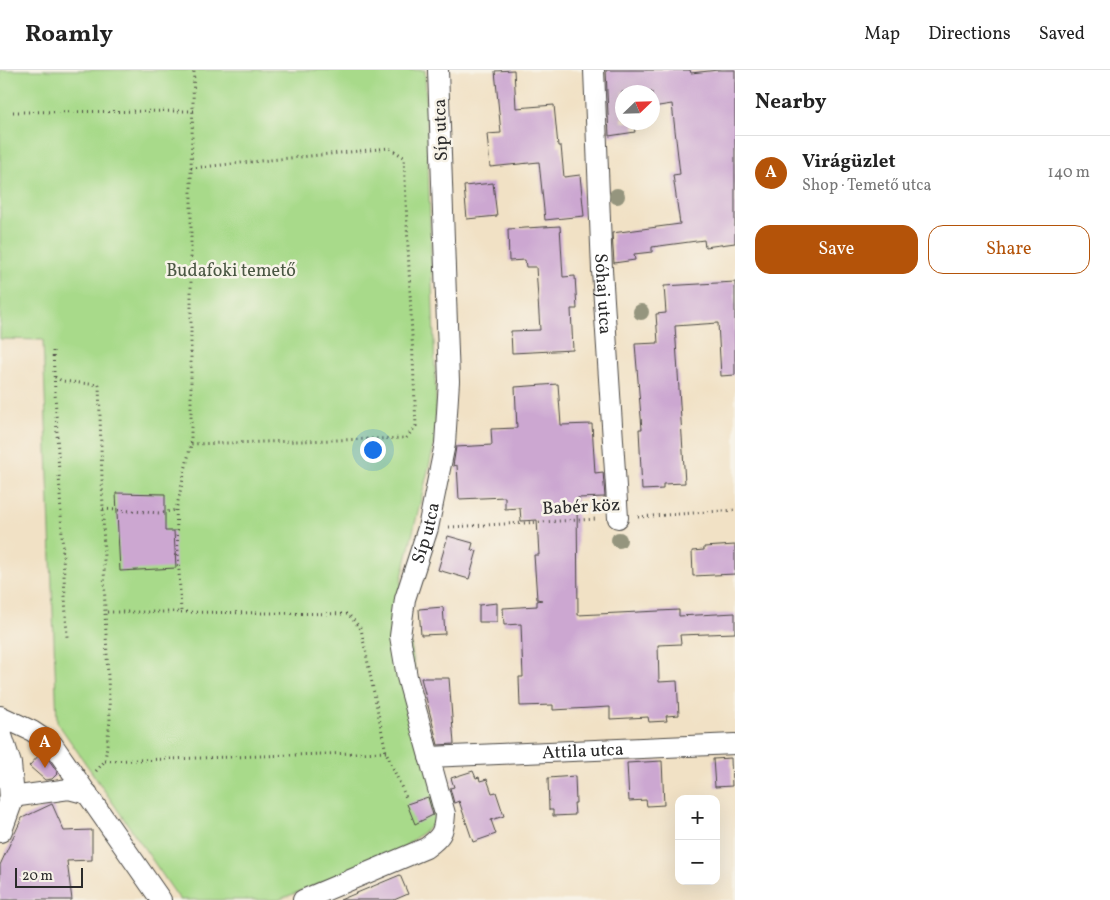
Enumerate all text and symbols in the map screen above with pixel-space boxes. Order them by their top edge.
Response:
text: Roamly [25,18,113,52]
text: Map [864,22,900,47]
text: Directions [928,22,1011,47]
text: Saved [1039,22,1085,47]
north arrow [615,85,660,130]
text: Nearby [755,88,826,117]
street label: Síp utca [428,98,455,162]
text: Virágüzlet [802,149,896,175]
text: A [765,162,777,184]
text: 140 m [1048,162,1090,184]
text: Shop · Temető utca [802,175,931,197]
button: Save [755,225,918,274]
button: Share [928,225,1090,274]
street label: Sóhaj utca [587,253,617,335]
park label: Budafoki temető [166,259,296,284]
your location [360,437,386,463]
street label: Babér köz [542,493,621,522]
street label: Síp utca [406,500,447,567]
pin: A [29,727,61,768]
street label: Attila utca [542,738,624,766]
map controls [675,795,720,885]
button: + [675,795,720,840]
button: − [675,840,720,885]
scale bar [15,865,82,888]
text: 20 m [22,867,53,886]

